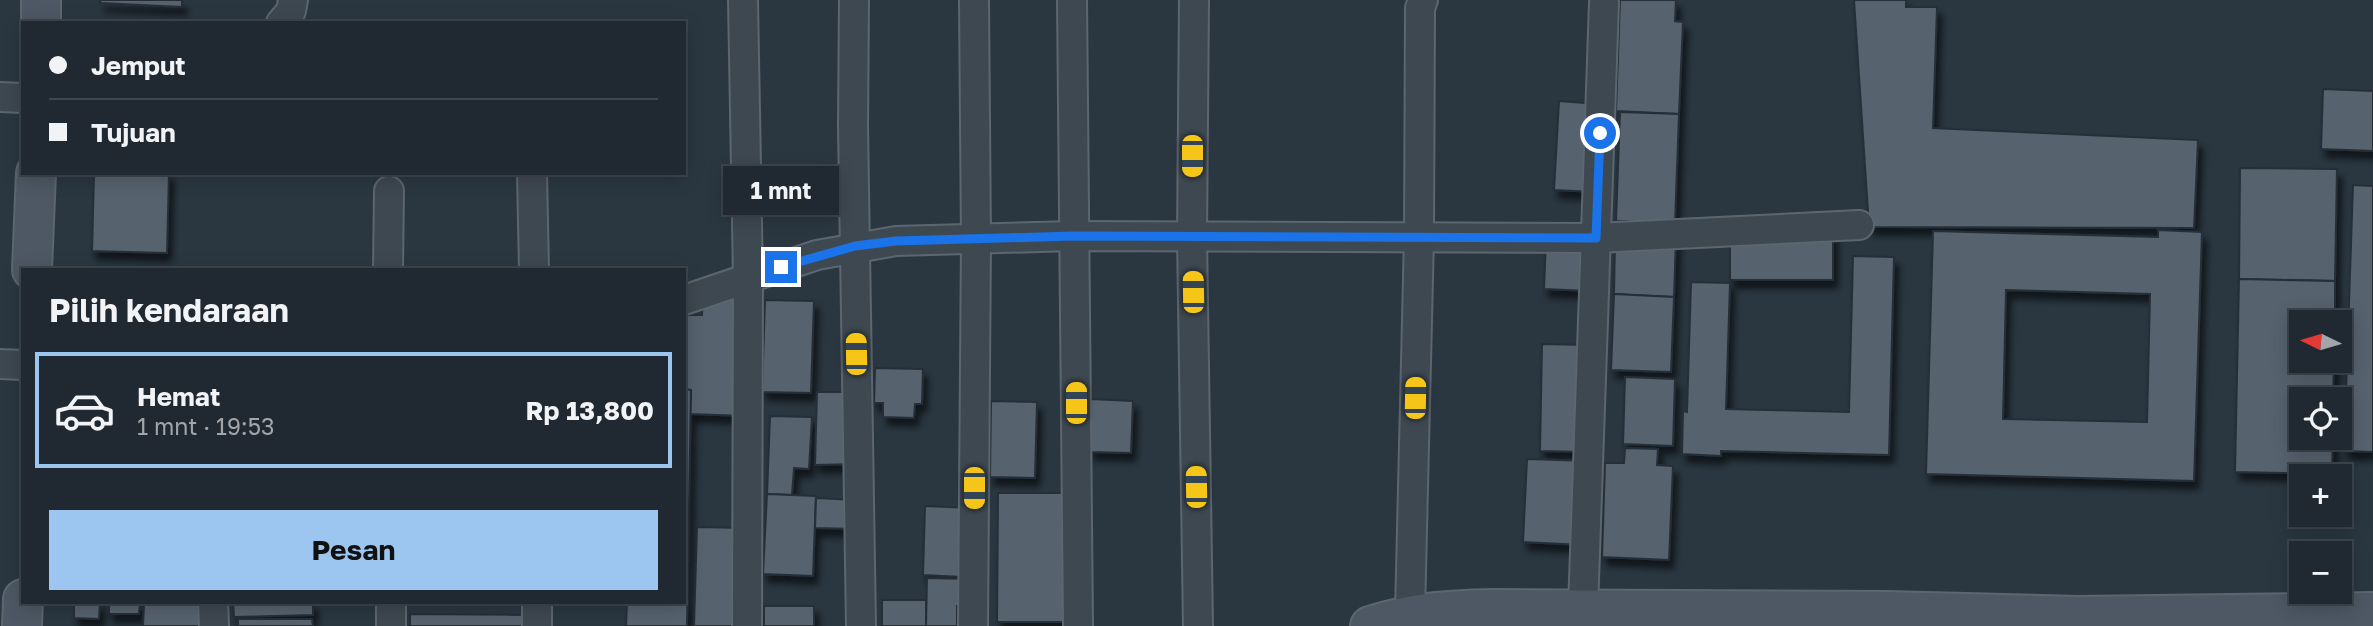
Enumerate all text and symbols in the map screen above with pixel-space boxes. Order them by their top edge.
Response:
text: Jemput [91,50,186,81]
text: Tujuan [91,117,176,148]
route start [1584,117,1616,149]
car [1182,135,1203,177]
callout: 1 mnt [723,166,839,215]
text: 1 mnt [751,176,811,204]
route end [765,251,797,283]
car [1183,271,1204,313]
text: Pilih kendaraan [49,291,289,329]
north arrow [2289,310,2352,373]
map controls [2289,310,2352,604]
car [846,333,867,375]
car [1405,377,1426,419]
icon: car [53,379,116,442]
text: Hemat [137,381,220,412]
car [1066,382,1087,424]
button: locate [2289,387,2352,450]
text: Rp 13,800 [525,395,654,426]
text: 1 mnt · 19:53 [137,412,275,440]
button: + [2289,464,2352,527]
car [1186,466,1207,508]
car [964,467,985,509]
button: Pesan [49,510,658,590]
button: − [2289,541,2352,604]

